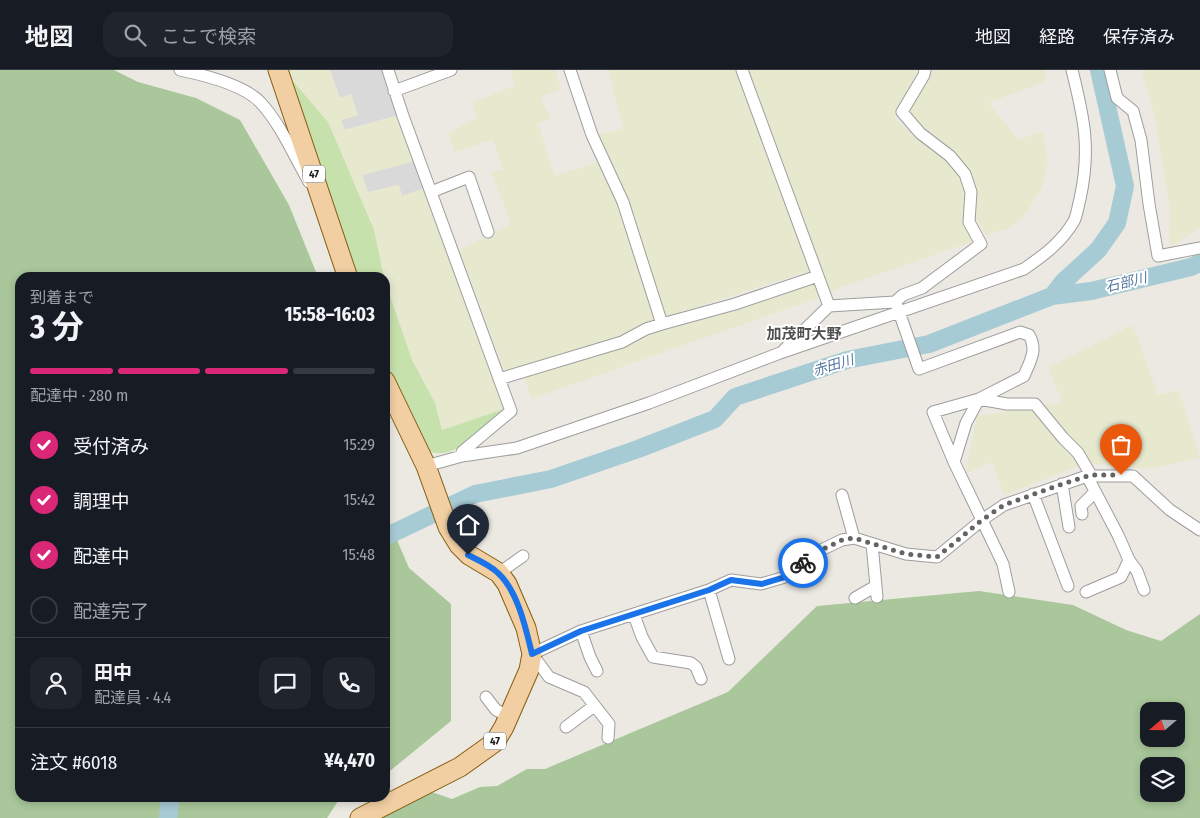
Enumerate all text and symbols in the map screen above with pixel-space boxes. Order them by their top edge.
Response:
search box [103,12,453,57]
icon: search [121,21,149,49]
text: 地図 [25,23,73,51]
text: ここで検索 [161,25,256,48]
text: 地図 [975,26,1011,48]
text: 経路 [1039,26,1075,48]
text: 保存済み [1103,26,1175,48]
road number: 47 [303,166,325,182]
water label: 石部川 [1104,269,1150,296]
text: 到着まで [30,288,94,307]
text: 15:58–16:03 [285,303,375,326]
text: 3 分 [30,308,84,346]
district label: 加茂町大野 [766,325,842,343]
water label: 赤田川 [811,351,858,380]
text: 配達中 · 280 m [30,386,128,405]
pin [1100,424,1142,475]
icon: check [30,431,58,459]
icon: bag [1107,431,1135,459]
text: 受付済み [73,435,149,458]
text: 15:29 [343,435,375,454]
icon: check [30,486,58,514]
text: 調理中 [73,490,130,513]
text: 15:42 [344,490,375,509]
pin [447,504,489,555]
icon: home [454,511,482,539]
courier [778,538,828,588]
icon: check [30,541,58,569]
text: 配達中 [73,545,130,568]
text: 15:48 [342,545,375,564]
icon: bike [789,549,817,577]
text: 配達完了 [73,600,149,623]
button: person [30,657,82,709]
button: chat [259,657,311,709]
button: phone [323,657,375,709]
text: 田中 [94,661,132,684]
text: 配達員 · 4.4 [94,688,171,707]
north arrow [1140,702,1185,748]
map controls [1140,702,1185,802]
road number: 47 [484,732,506,749]
text: ¥4,470 [324,749,375,772]
text: 注文 #6018 [30,751,117,774]
button: layers [1140,757,1185,802]

